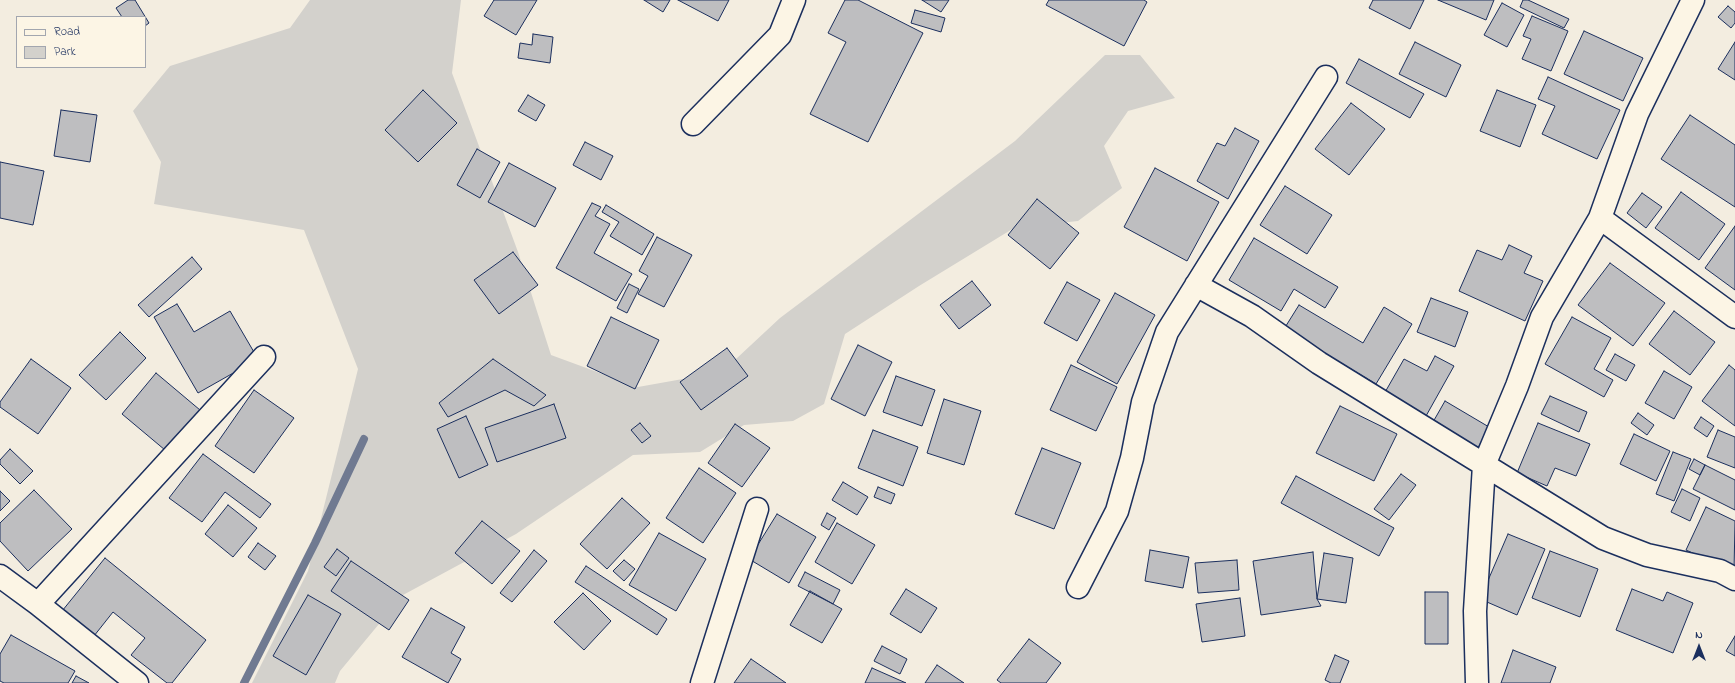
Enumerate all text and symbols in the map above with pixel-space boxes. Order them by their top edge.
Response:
legend [16,16,146,68]
text: Road [54,23,80,41]
text: Park [54,43,76,61]
north arrow [1679,627,1719,667]
text: N [1695,627,1703,643]

